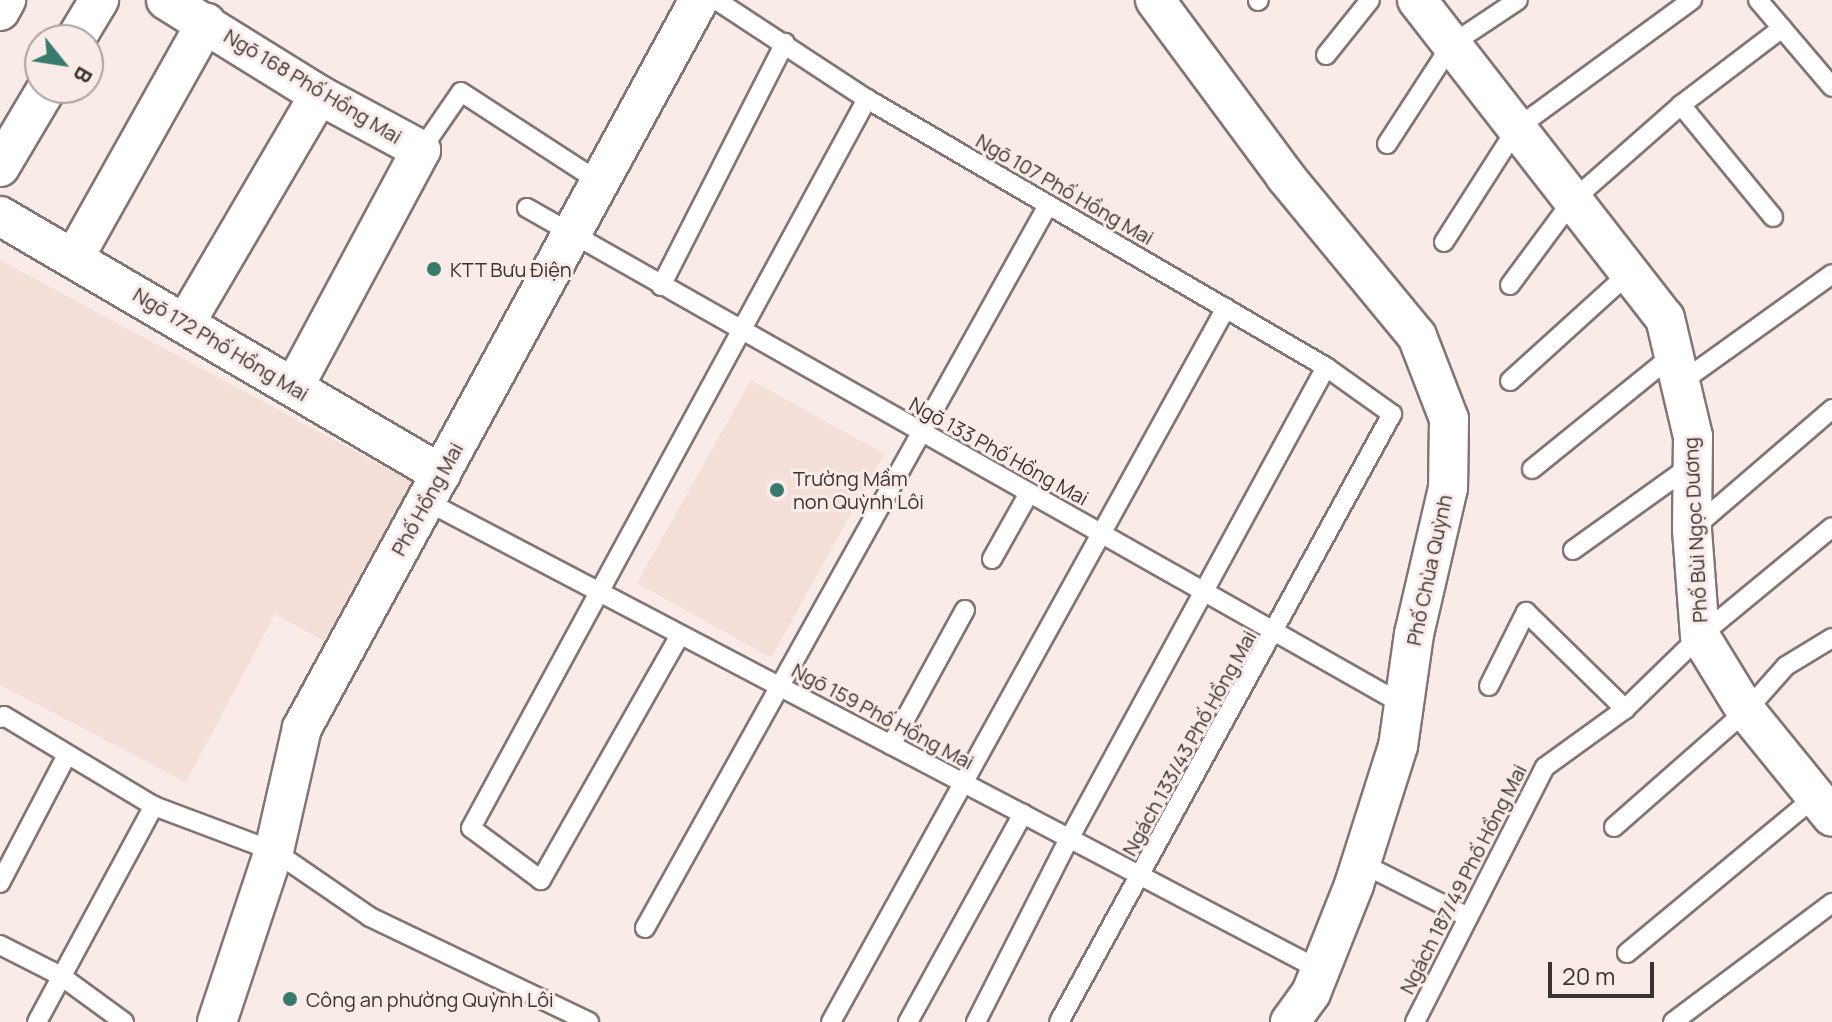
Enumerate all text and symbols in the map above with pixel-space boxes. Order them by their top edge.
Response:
street label: Ngõ 168 Phố Hồng Mai [220,23,406,149]
north arrow [24,24,104,104]
text: B [67,61,100,89]
street label: Ngõ 107 Phố Hồng Mai [972,128,1158,250]
place label: KTT Bưu Điện [450,257,572,281]
marker: KTT Bưu Điện [425,260,443,278]
street label: Ngõ 172 Phố Hồng Mai [129,282,313,406]
street label: Ngõ 133 Phố Hồng Mai [905,392,1093,510]
street label: Phố Bùi Ngọc Dương [1678,437,1712,623]
street label: Phố Hồng Mai [386,438,468,560]
place label: Trường Mầm non Quỳnh Lôi [793,466,924,513]
marker: Trường Mầm non Quỳnh Lôi [768,481,786,499]
street label: Phố Chùa Quỳnh [1401,492,1457,648]
street label: Ngách 133/43 Phố Hồng Mai [1117,626,1261,860]
street label: Ngõ 159 Phố Hồng Mai [788,658,978,774]
street label: Ngách 187/49 Phố Hồng Mai [1395,760,1531,998]
scale bar [1552,946,1658,996]
text: 20 m [1562,959,1615,992]
place label: Công an phường Quỳnh Lôi [306,987,554,1011]
marker: Công an phường Quỳnh Lôi [281,990,299,1008]

